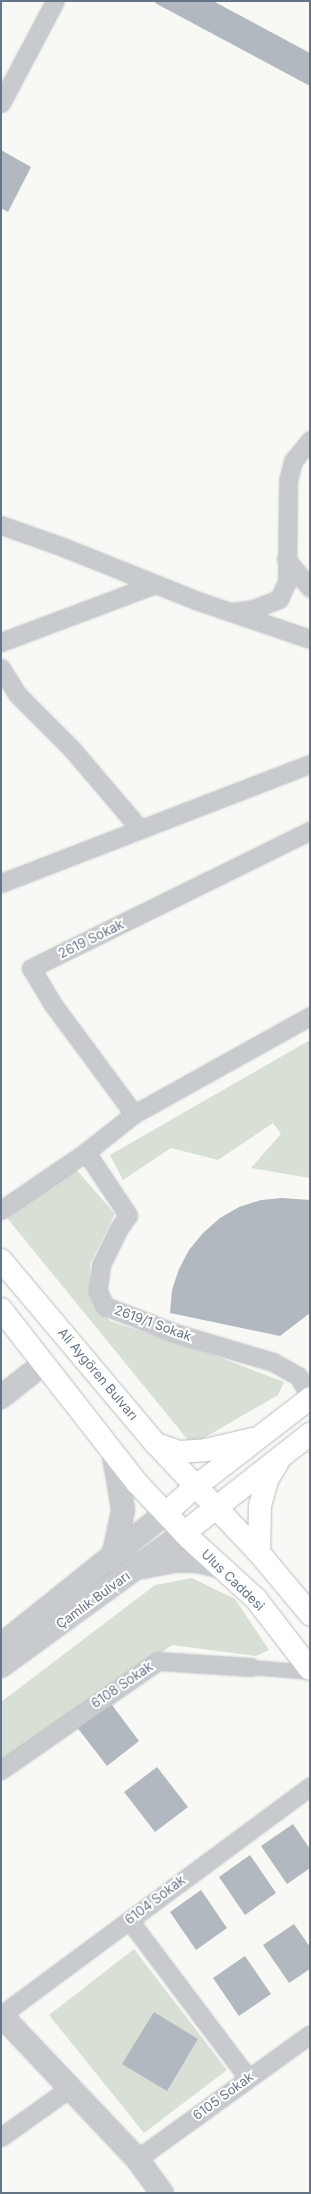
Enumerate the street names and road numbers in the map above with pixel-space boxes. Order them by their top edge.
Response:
street label: 2619 Sokak [56,916,126,962]
street label: 2619/1 Sokak [112,1302,194,1344]
street label: Ali Aygören Bulvarı [55,1325,141,1423]
street label: Ulus Caddesi [198,1546,268,1614]
street label: Çamlık Bulvarı [53,1568,133,1632]
street label: 6108 Sokak [88,1659,156,1711]
street label: 6104 Sokak [122,1872,188,1928]
street label: 6105 Sokak [190,2069,256,2123]

